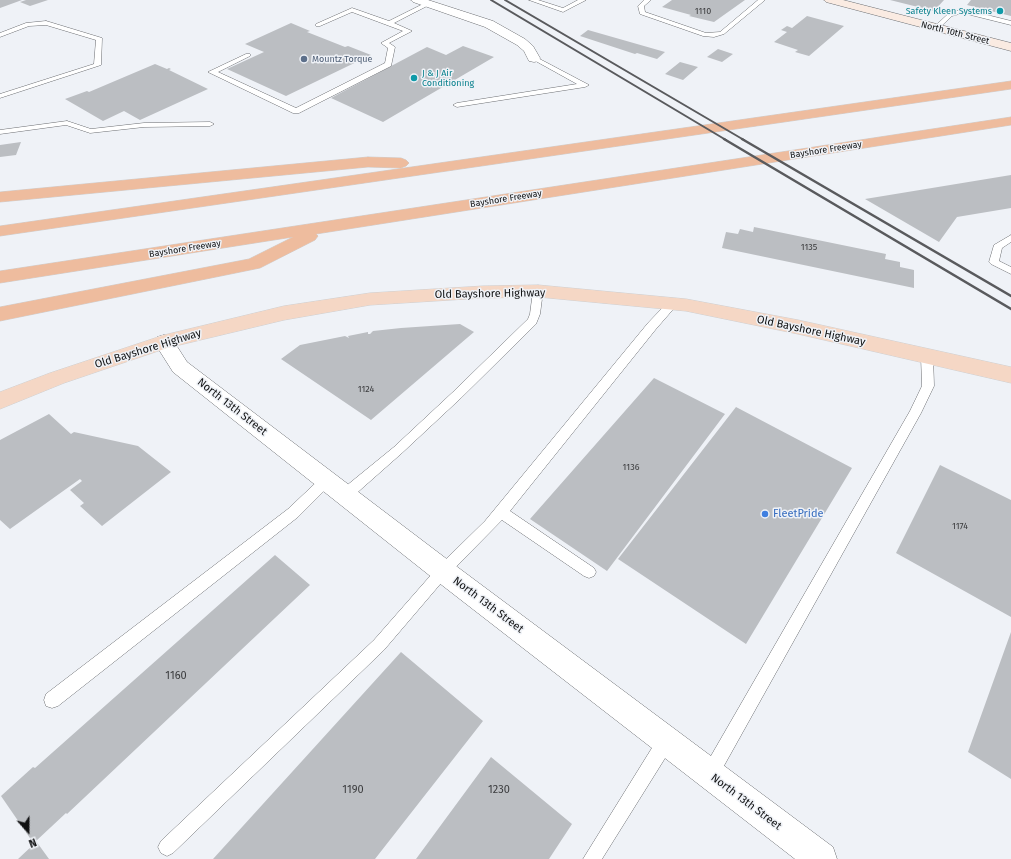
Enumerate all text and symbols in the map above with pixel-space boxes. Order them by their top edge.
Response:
house number: 1110 [695,6,711,16]
place label: Safety Kleen Systems [906,6,992,16]
marker: Safety Kleen Systems [995,6,1005,16]
street label: North 10th Street [920,19,990,47]
marker: Mountz Torque [299,54,309,64]
place label: Mountz Torque [312,54,372,64]
place label: J & J Air Conditioning [422,68,474,89]
marker: J & J Air Conditioning [409,73,419,83]
street label: Bayshore Freeway [789,139,863,161]
street label: Bayshore Freeway [469,188,543,210]
street label: Bayshore Freeway [148,238,222,260]
house number: 1135 [801,242,817,252]
street label: Old Bayshore Highway [435,286,545,302]
street label: Old Bayshore Highway [755,313,867,349]
street label: Old Bayshore Highway [93,327,203,371]
street label: North 13th Street [194,376,270,438]
house number: 1124 [358,384,374,394]
house number: 1136 [623,462,639,472]
place label: FleetPride [773,507,824,521]
marker: FleetPride [760,509,770,519]
house number: 1174 [952,521,968,531]
street label: North 13th Street [450,574,526,636]
house number: 1160 [165,669,187,683]
street label: North 13th Street [708,771,784,833]
house number: 1190 [342,783,364,797]
house number: 1230 [488,783,510,797]
north arrow [8,811,48,851]
text: N [27,835,38,850]

